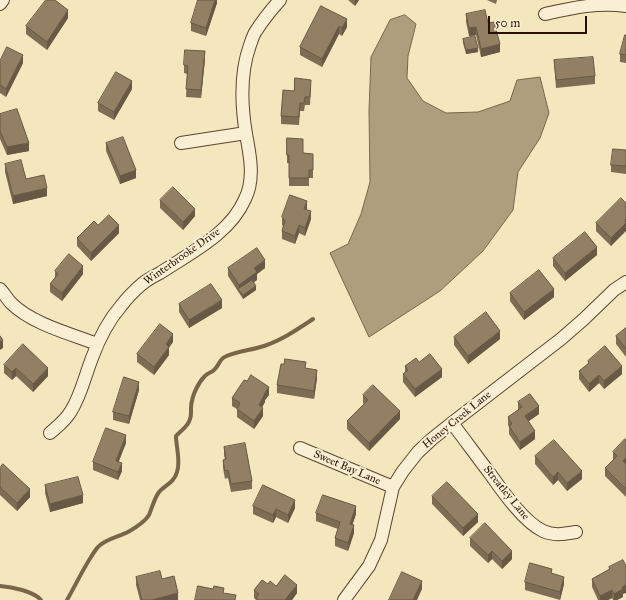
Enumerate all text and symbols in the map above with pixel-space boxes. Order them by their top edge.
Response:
scale bar [490,8,589,34]
text: 50 m [495,16,520,30]
street label: Winterbrooke Drive [141,226,223,288]
street label: Honey Creek Lane [420,388,494,452]
street label: Sweet Bay Lane [312,448,382,488]
street label: Streatley Lane [480,463,532,523]

